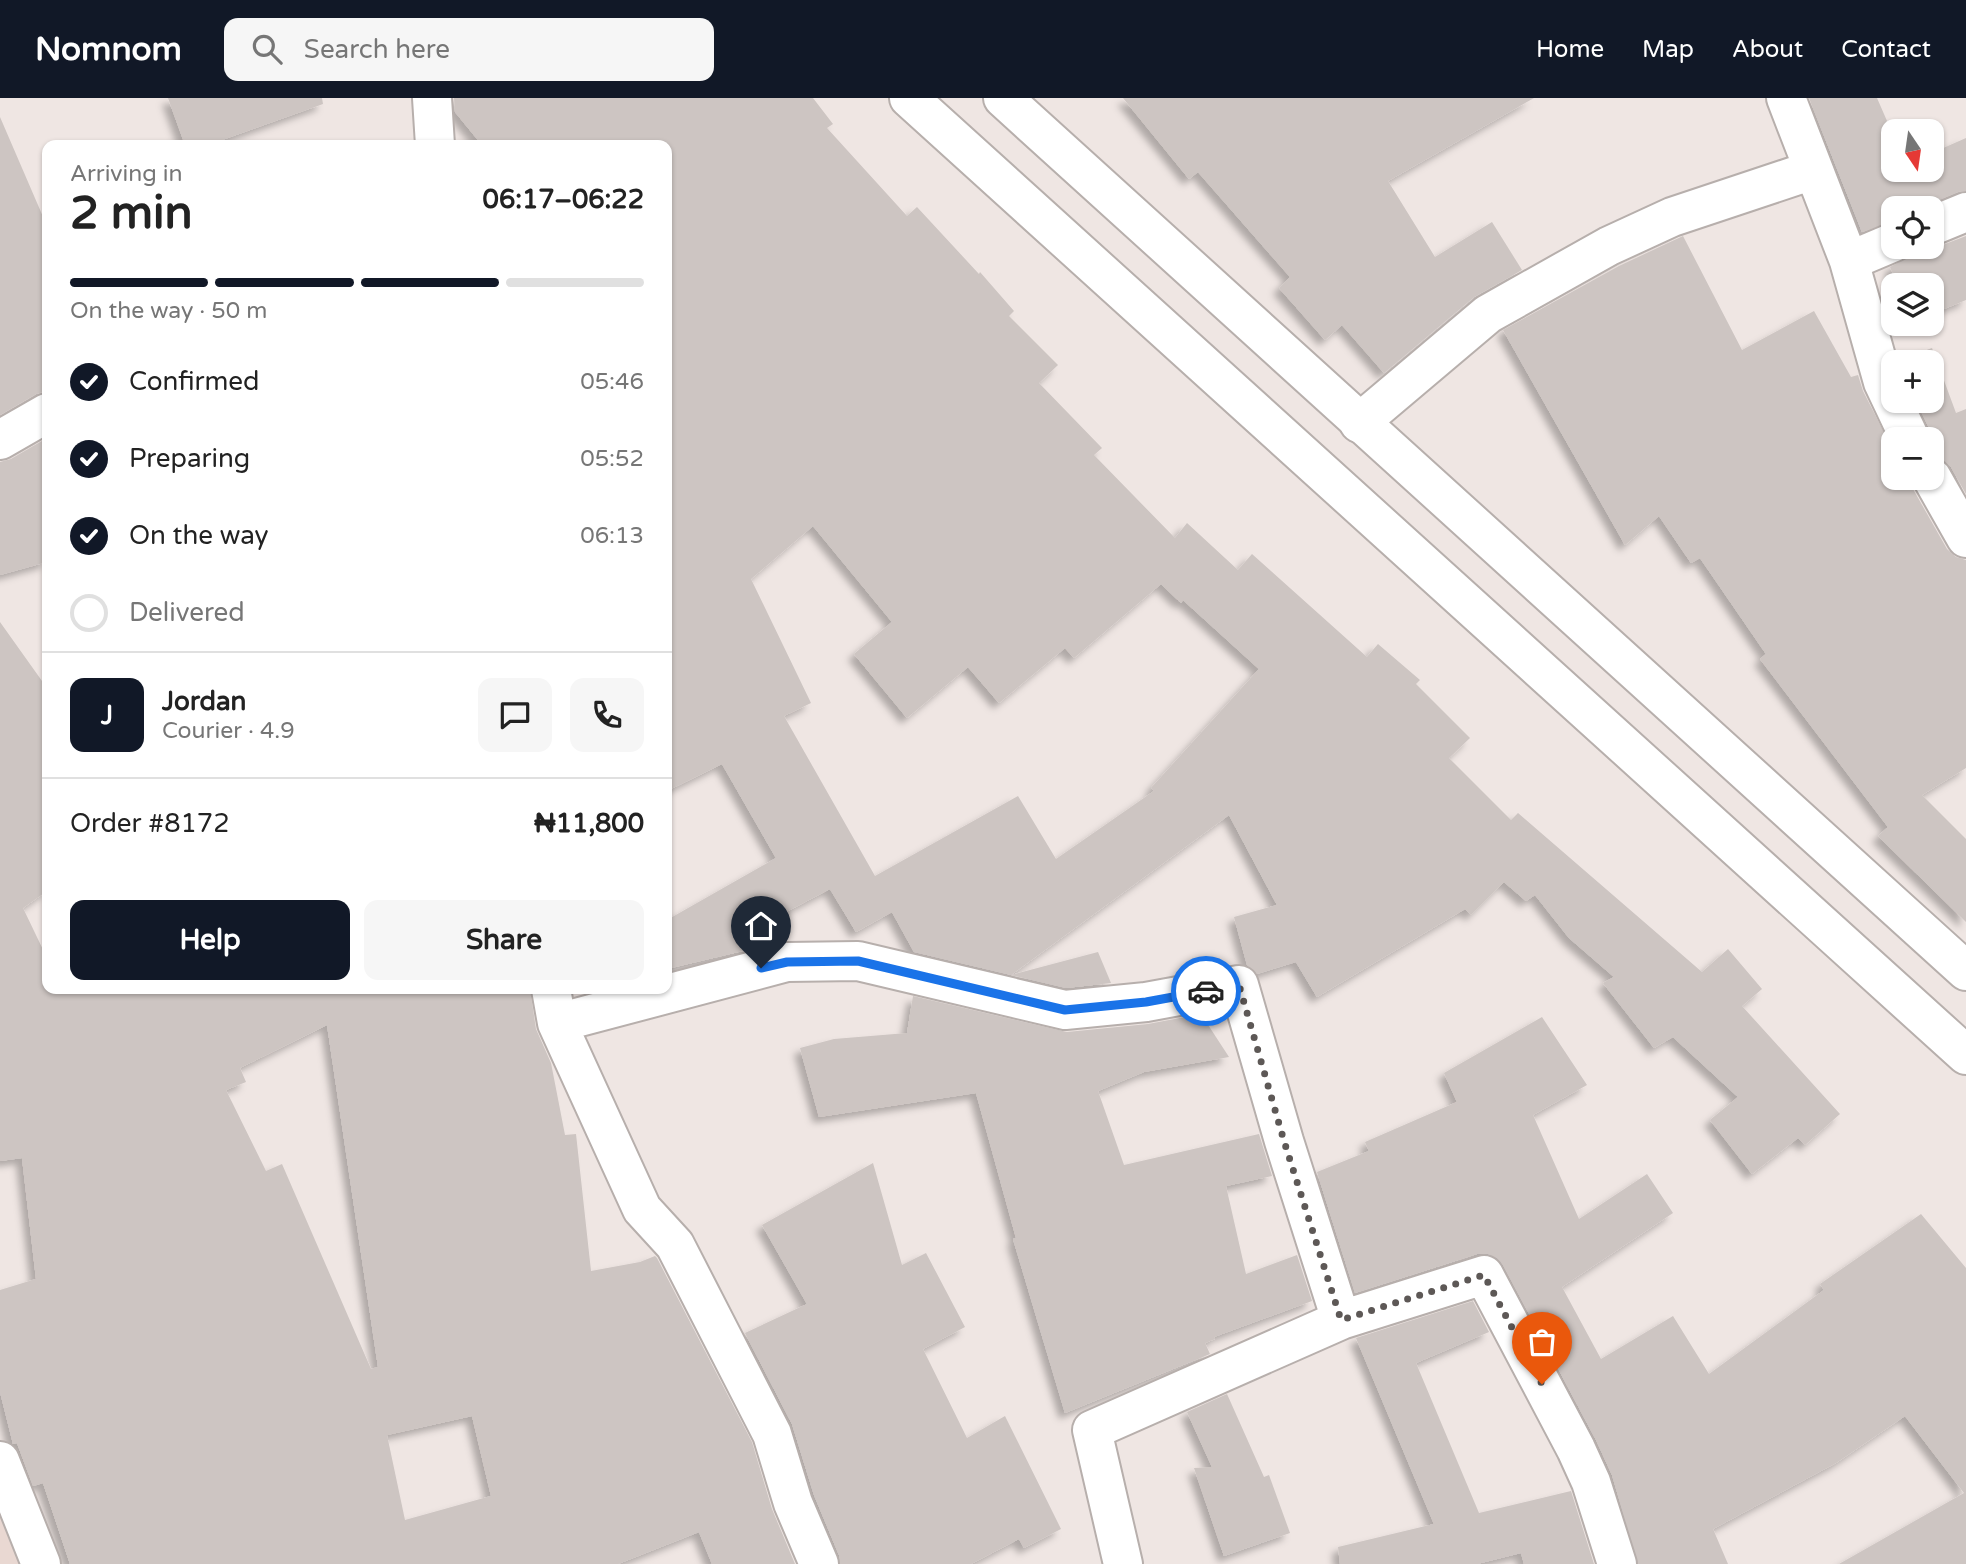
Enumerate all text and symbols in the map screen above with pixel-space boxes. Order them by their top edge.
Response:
search box [224,18,714,81]
text: Nomnom [35,30,182,69]
icon: search [248,30,286,68]
text: Search here [304,34,450,65]
text: Home [1536,35,1604,64]
text: Map [1642,35,1694,64]
text: About [1732,35,1803,64]
text: Contact [1841,35,1931,64]
north arrow [1881,119,1944,182]
map controls [1881,119,1944,490]
text: Arriving in [70,160,183,188]
text: 06:17–06:22 [483,184,644,215]
text: 2 min [70,186,193,241]
button: locate [1881,196,1944,259]
button: layers [1881,273,1944,336]
text: On the way · 50 m [70,297,267,325]
button: + [1881,350,1944,413]
icon: check [70,363,108,401]
text: Confirmed [129,366,259,397]
text: 05:46 [580,368,644,396]
button: − [1881,427,1944,490]
icon: check [70,440,108,478]
text: Preparing [129,443,250,474]
text: 05:52 [580,445,644,473]
icon: check [70,517,108,555]
text: On the way [129,520,269,551]
text: 06:13 [580,522,644,550]
text: Delivered [129,597,245,628]
button: chat [478,678,552,752]
button: phone [570,678,644,752]
text: Jordan [162,686,246,717]
text: J [101,700,113,731]
text: Courier · 4.9 [162,717,295,745]
text: Order #8172 [70,808,230,839]
text: ₦11,800 [534,808,644,839]
pin [731,896,791,968]
button: Help [70,900,350,980]
button: Share [364,900,644,980]
icon: home [742,907,780,945]
courier [1171,956,1241,1026]
icon: car [1187,972,1225,1010]
pin [1512,1312,1572,1384]
icon: bag [1523,1323,1561,1361]

